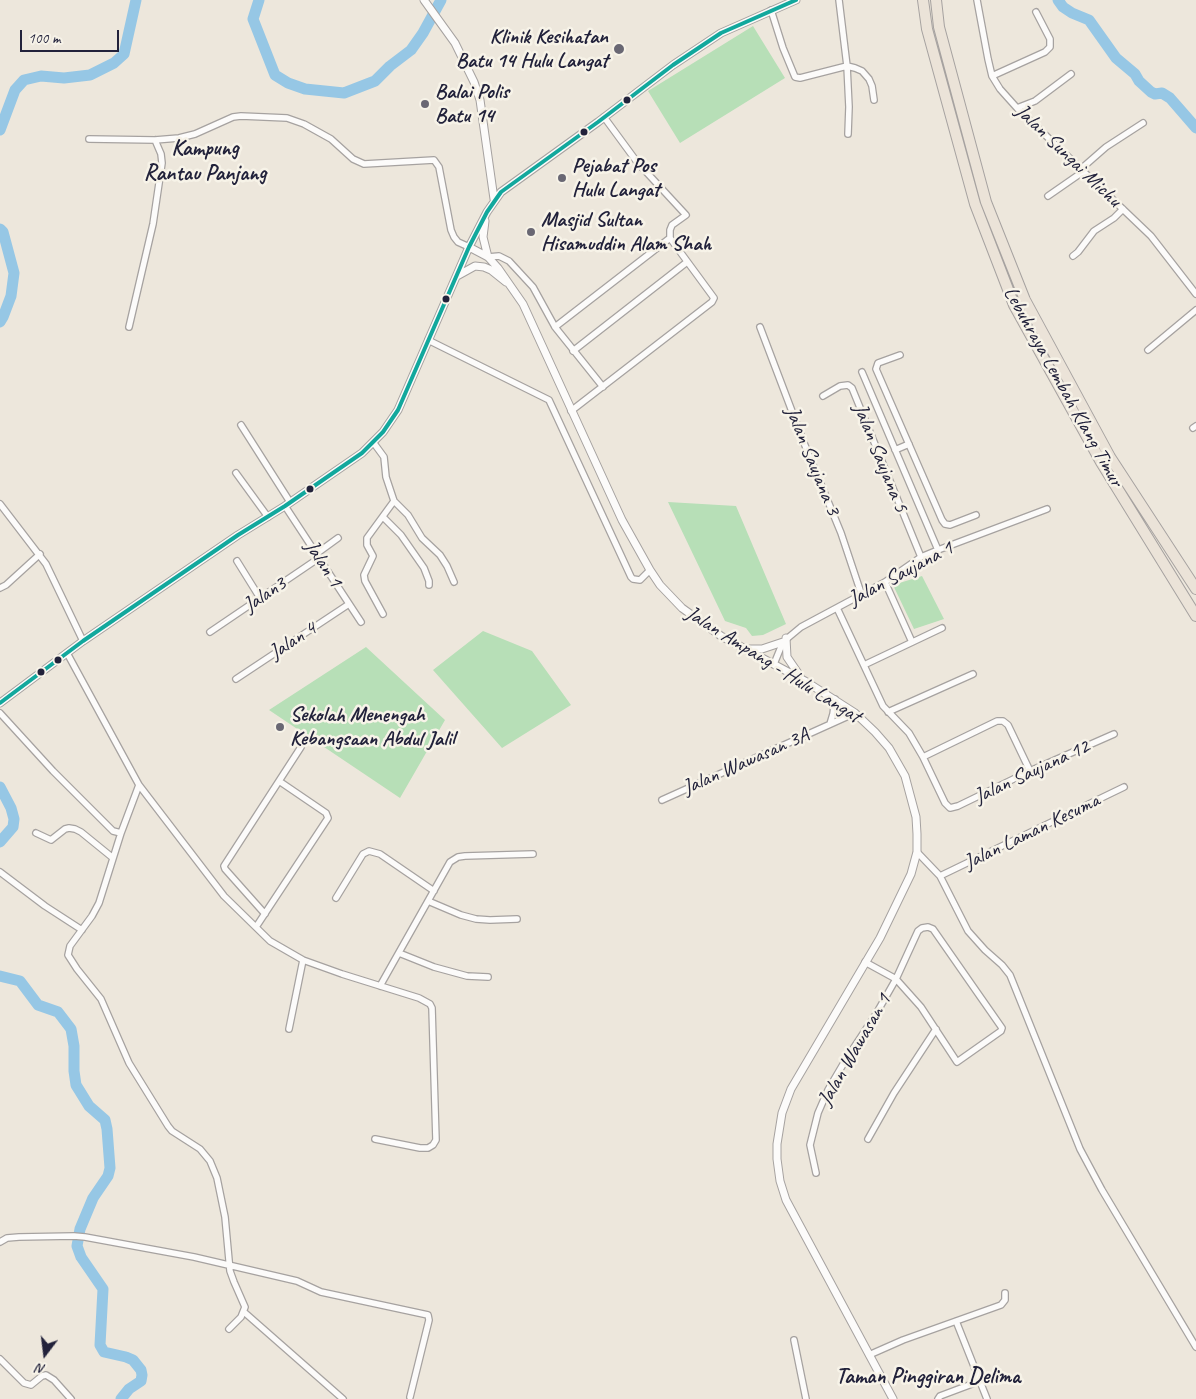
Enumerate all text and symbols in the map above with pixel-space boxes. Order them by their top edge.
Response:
scale bar [22,20,121,52]
place label: Klinik Kesihatan Batu 14 Hulu Langat [456,24,608,74]
text: 100 m [28,29,60,48]
marker: Klinik Kesihatan Batu 14 Hulu Langat [612,42,626,56]
place label: Balai Polis Batu 14 [435,79,509,129]
unlabelled marker [622,95,632,105]
marker: Balai Polis Batu 14 [419,98,431,110]
street label: Jalan Sungai Michu [1010,99,1126,213]
unlabelled marker [579,127,589,137]
district label: Kampung Rantau Panjang [144,136,266,188]
place label: Pejabat Pos Hulu Langat [572,153,660,203]
marker: Pejabat Pos Hulu Langat [556,172,568,184]
place label: Masjid Sultan Hisamuddin Alam Shah [541,207,711,257]
marker: Masjid Sultan Hisamuddin Alam Shah [525,226,537,238]
street label: Lebuhraya Lembah Klang Timur [997,282,1129,492]
unlabelled marker [441,294,451,304]
street label: Jalan Saujana 5 [847,400,913,516]
street label: Jalan Saujana 3 [779,403,845,519]
unlabelled marker [305,484,315,494]
street label: Jalan 1 [298,536,348,592]
street label: Jalan Saujana 1 [844,536,958,612]
street label: Jalan3 [239,572,291,618]
street label: Jalan Ampang - Hulu Langat [681,601,865,729]
street label: Jalan 4 [265,616,321,666]
unlabelled marker [53,655,63,665]
unlabelled marker [36,667,46,677]
place label: Sekolah Menengah Kebangsaan Abdul Jalil [290,702,455,752]
marker: Sekolah Menengah Kebangsaan Abdul Jalil [274,721,286,733]
street label: Jalan Wawasan 3A [679,723,813,801]
street label: Jalan Saujana 12 [970,734,1094,810]
street label: Jalan Laman Kesuma [960,788,1104,876]
street label: Jalan Wawasan 1 [813,990,897,1110]
north arrow [20,1329,70,1379]
text: N [35,1360,47,1378]
district label: Taman Pinggiran Delima [836,1364,1020,1390]

